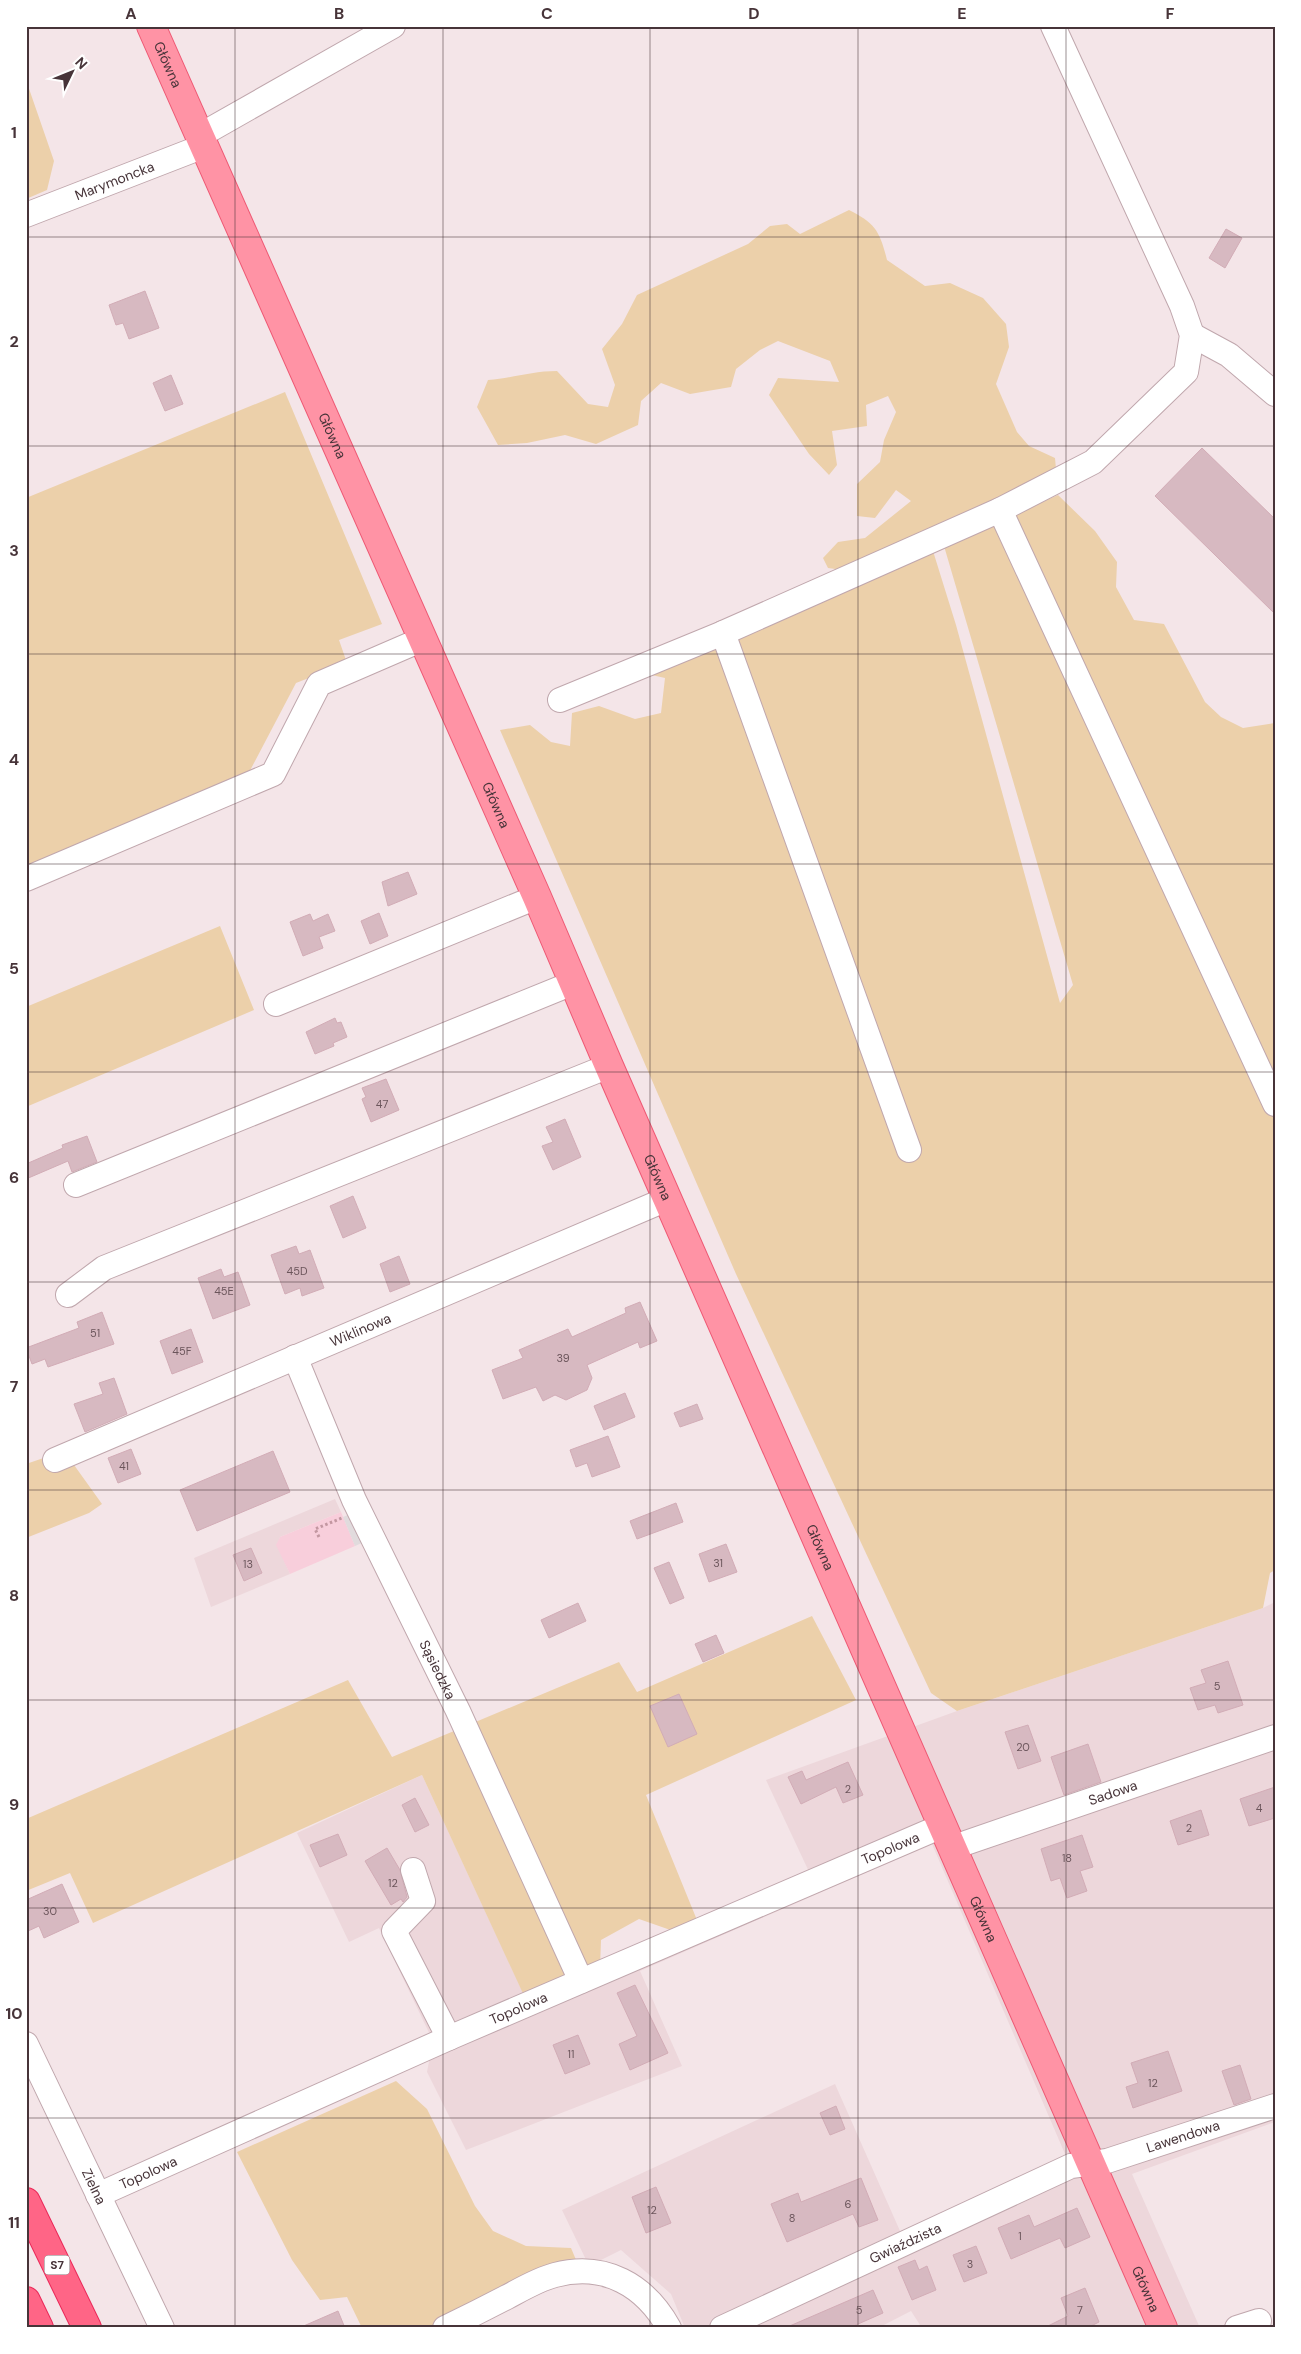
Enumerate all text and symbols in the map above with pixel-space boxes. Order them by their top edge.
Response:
text: A [125,3,137,24]
text: B [334,3,344,24]
text: C [541,3,553,24]
text: D [748,3,760,24]
text: E [957,3,967,24]
text: F [1166,3,1175,24]
street label: Główna [150,39,186,90]
north arrow [48,48,98,98]
text: N [71,53,92,73]
text: 1 [11,122,17,143]
street label: Marymoncka [72,157,157,204]
text: 2 [9,331,19,352]
street label: Główna [314,410,351,461]
text: 3 [9,540,19,561]
text: 4 [9,749,19,770]
street label: Główna [478,779,514,831]
text: 5 [9,958,19,979]
house number: 47 [376,1097,388,1111]
street label: Główna [640,1152,676,1203]
text: 6 [9,1167,19,1188]
house number: 45D [287,1264,308,1278]
house number: 45E [214,1284,234,1298]
street label: Wiklinowa [327,1309,394,1351]
house number: 51 [90,1326,100,1340]
house number: 45F [172,1344,192,1358]
house number: 39 [556,1351,570,1365]
text: 7 [10,1376,19,1397]
house number: 41 [119,1459,129,1473]
street label: Główna [802,1521,838,1573]
house number: 31 [713,1556,723,1570]
house number: 13 [243,1557,253,1571]
text: 8 [9,1585,19,1606]
street label: Sąsiedzka [415,1637,460,1702]
house number: 5 [1214,1679,1221,1693]
house number: 20 [1016,1740,1030,1754]
street label: Sadowa [1086,1776,1140,1809]
house number: 2 [845,1782,851,1796]
text: 9 [9,1794,19,1815]
house number: 4 [1256,1801,1263,1815]
house number: 2 [1186,1821,1192,1835]
street label: Topolowa [859,1828,922,1869]
house number: 18 [1062,1851,1072,1865]
house number: 12 [388,1876,398,1890]
street label: Główna [965,1893,1001,1945]
house number: 30 [43,1904,57,1918]
street label: Topolowa [487,1988,550,2029]
text: 10 [5,2003,23,2024]
house number: 11 [568,2047,574,2061]
house number: 12 [1148,2076,1158,2090]
street label: Lawendowa [1144,2116,1222,2157]
street label: Topolowa [117,2152,180,2193]
street label: Zielna [78,2166,111,2207]
house number: 6 [845,2197,852,2211]
house number: 12 [647,2203,657,2217]
house number: 8 [789,2211,795,2225]
text: 11 [8,2212,20,2233]
street label: Gwiaździsta [866,2219,944,2267]
house number: 1 [1018,2229,1022,2243]
road number: S7 [44,2256,70,2274]
house number: 3 [967,2257,973,2271]
street label: Główna [1128,2263,1164,2315]
house number: 5 [856,2303,863,2317]
house number: 7 [1077,2303,1083,2317]

